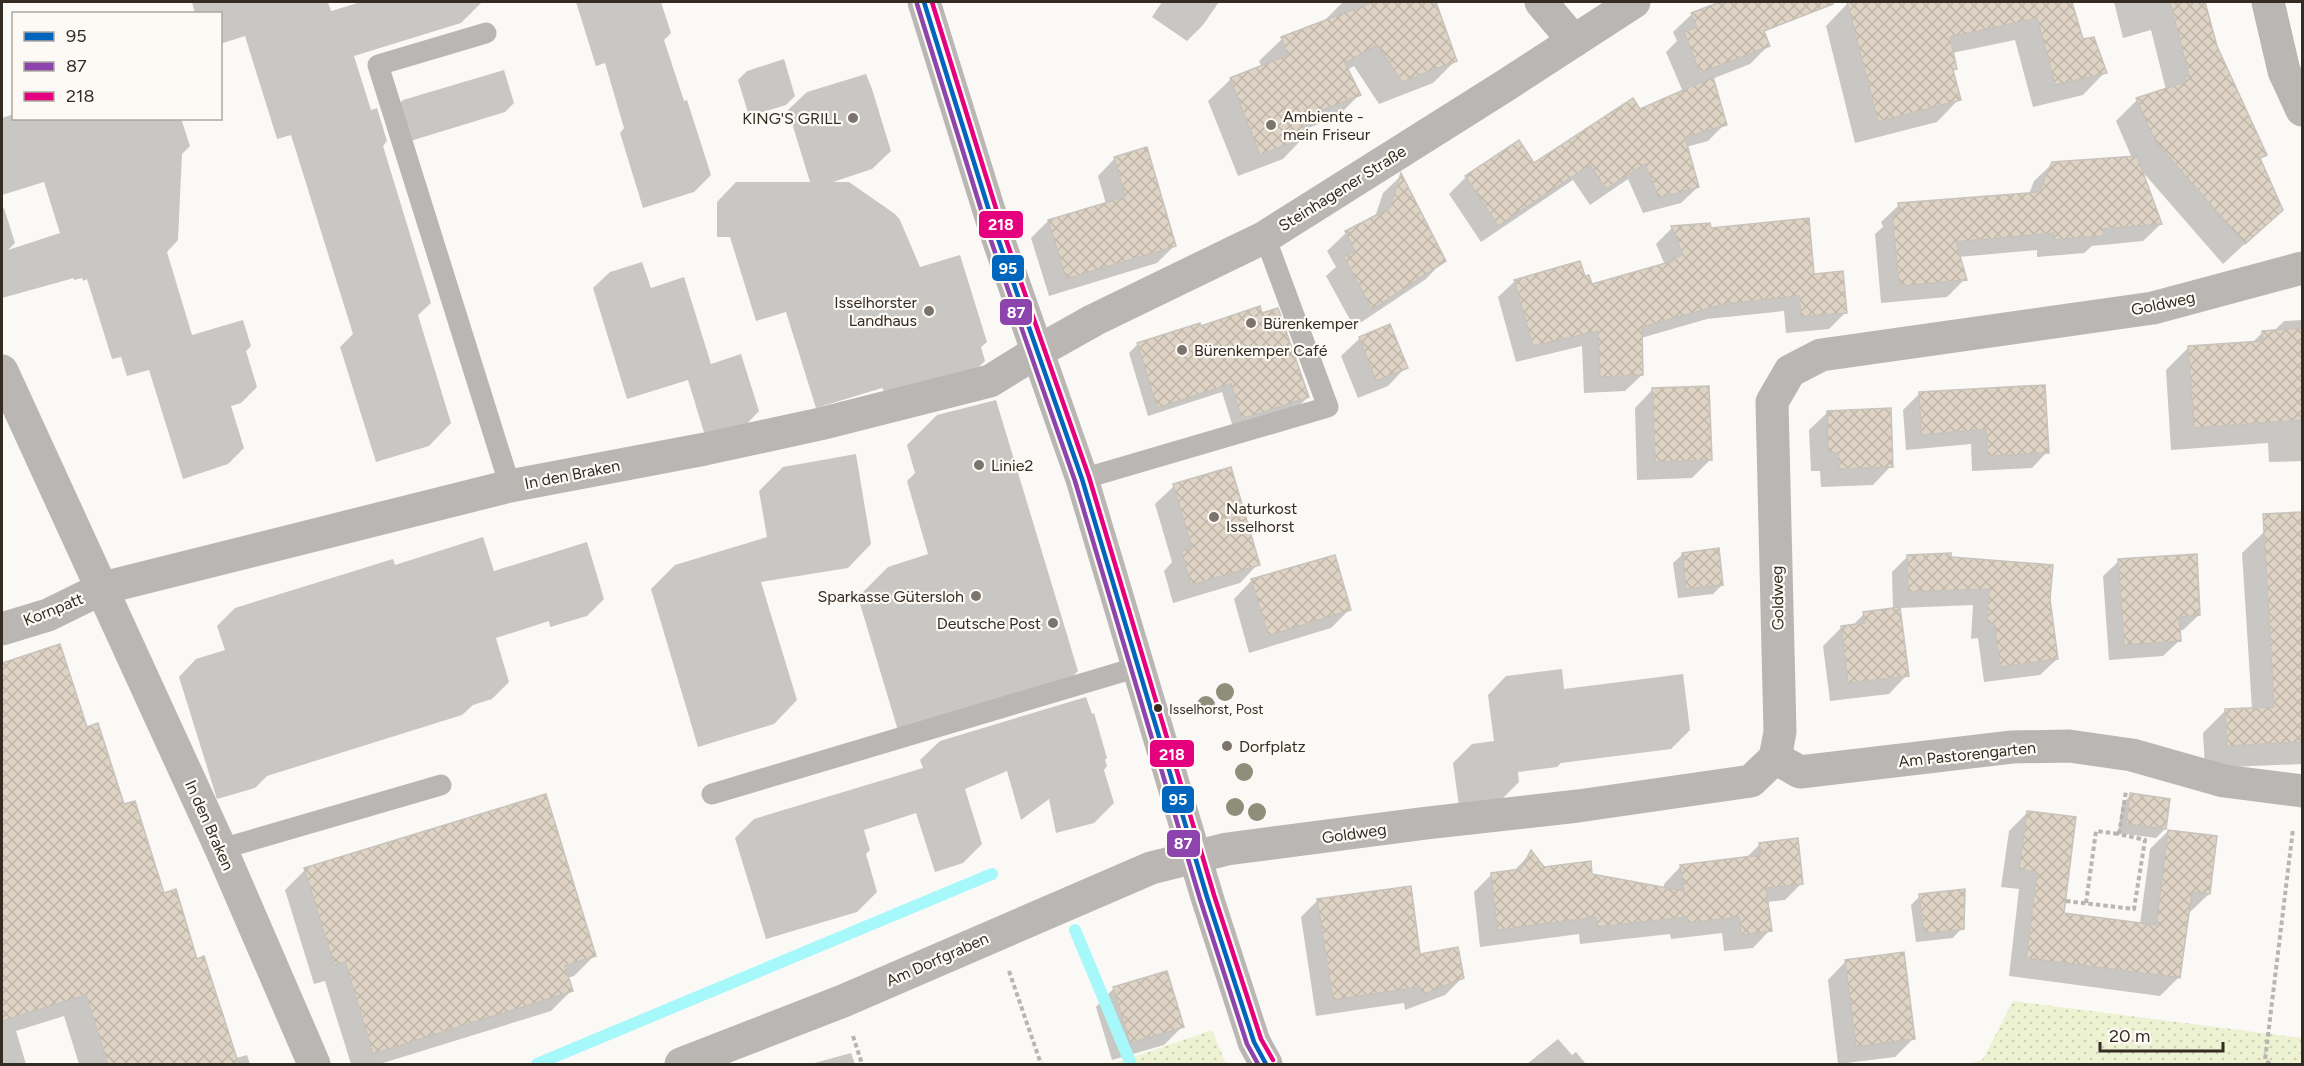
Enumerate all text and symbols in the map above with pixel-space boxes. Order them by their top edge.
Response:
legend [12,12,222,120]
text: 95 [66,25,87,47]
text: 87 [66,55,87,77]
text: 218 [66,85,95,107]
place label: Ambiente - mein Friseur [1283,107,1371,144]
place label: KING'S GRILL [742,109,842,128]
marker: KING'S GRILL [846,111,860,125]
marker: Ambiente - mein Friseur [1264,118,1278,132]
street label: Steinhagener Straße [1275,141,1410,235]
line badge: 218 [978,210,1024,239]
text: 218 [988,215,1014,234]
line badge: 95 [991,254,1025,282]
text: 95 [999,259,1017,278]
street label: Goldweg [2129,287,2197,320]
place label: Isselhorster Landhaus [834,293,918,330]
line badge: 87 [999,298,1033,326]
text: 87 [1007,303,1025,322]
marker: Isselhorster Landhaus [922,304,936,318]
place label: Bürenkemper [1263,314,1359,333]
marker: Bürenkemper [1244,316,1258,330]
place label: Bürenkemper Café [1194,341,1328,360]
marker: Bürenkemper Café [1175,343,1189,357]
street label: In den Braken [523,456,621,493]
place label: Linie2 [991,456,1033,475]
marker: Linie2 [972,458,986,472]
place label: Naturkost Isselhorst [1226,499,1297,536]
marker: Naturkost Isselhorst [1207,510,1221,524]
street label: Goldweg [1767,565,1788,631]
place label: Sparkasse Gütersloh [817,587,964,606]
street label: Kornpatt [20,589,86,630]
marker: Sparkasse Gütersloh [969,589,983,603]
place label: Deutsche Post [937,614,1041,633]
marker: Deutsche Post [1046,616,1060,630]
place label: Isselhorst, Post [1169,701,1264,718]
marker: Isselhorst, Post [1152,702,1164,714]
place label: Dorfplatz [1239,737,1306,756]
street label: Am Pastorengarten [1897,738,2037,771]
line badge: 218 [1149,739,1195,768]
marker: Dorfplatz [1220,739,1234,753]
text: 218 [1159,745,1185,764]
street label: In den Braken [181,777,238,873]
line badge: 95 [1161,785,1195,814]
text: 95 [1169,790,1187,809]
street label: Goldweg [1321,820,1387,847]
line badge: 87 [1166,829,1201,858]
text: 87 [1174,834,1192,853]
street label: Am Dorfgraben [883,928,991,990]
scale bar [2100,1015,2223,1053]
text: 20 m [2109,1025,2150,1047]

